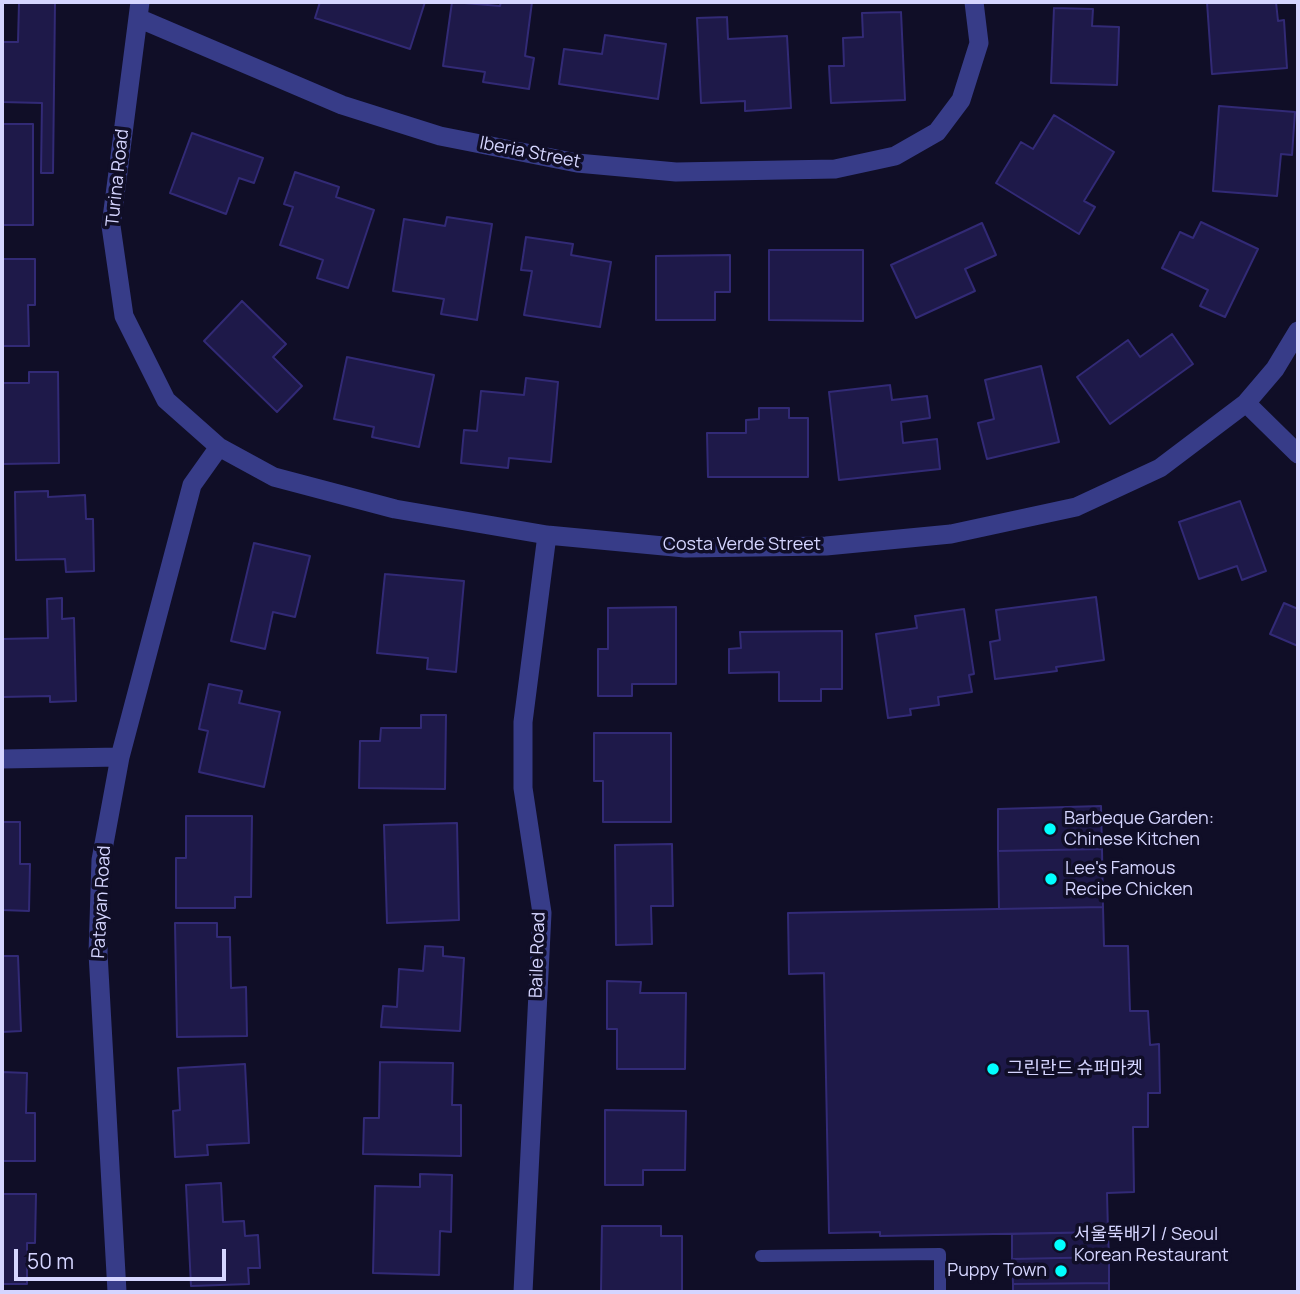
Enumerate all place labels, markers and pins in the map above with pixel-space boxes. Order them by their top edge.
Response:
place label: Barbeque Garden: Chinese Kitchen [1064,808,1214,850]
marker: Barbeque Garden: Chinese Kitchen [1042,821,1058,837]
place label: Lee's Famous Recipe Chicken [1065,858,1193,900]
marker: Lee's Famous Recipe Chicken [1043,871,1059,887]
place label: 그린란드 슈퍼마켓 [1007,1058,1143,1080]
marker: 그린란드 슈퍼마켓 [985,1061,1001,1077]
place label: 서울뚝배기 / Seoul Korean Restaurant [1074,1224,1229,1266]
marker: 서울뚝배기 / Seoul Korean Restaurant [1052,1237,1068,1253]
place label: Puppy Town [947,1260,1047,1282]
marker: Puppy Town [1053,1263,1069,1279]

